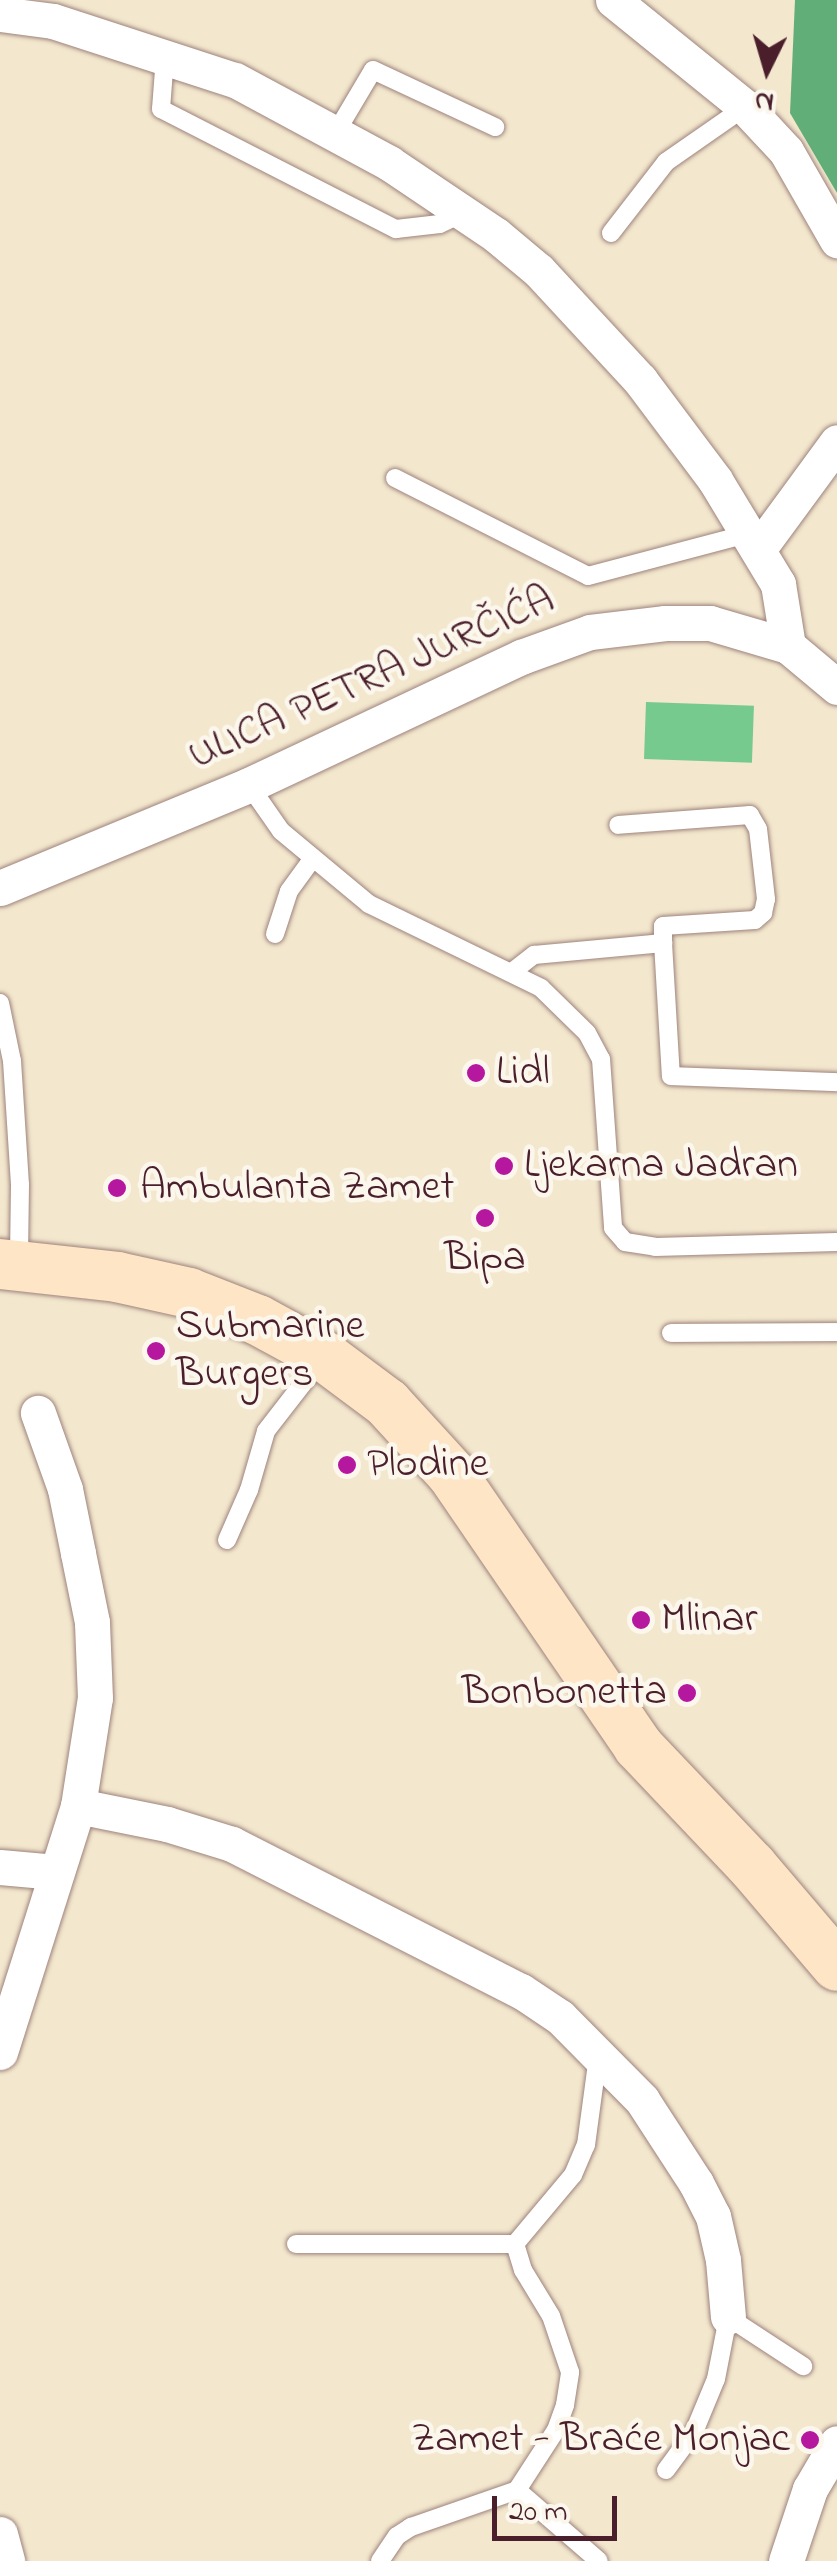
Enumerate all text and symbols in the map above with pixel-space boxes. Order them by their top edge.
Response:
north arrow [717,20,817,120]
text: N [753,79,776,122]
street label: ULICA PETRA JURČIĆA [181,576,563,782]
place label: Lidl [496,1048,550,1098]
marker: Lidl [465,1062,487,1084]
place label: Ljekarna Jadran [524,1141,798,1191]
marker: Ljekarna Jadran [493,1155,515,1177]
place label: Ambulanta Zamet [140,1163,454,1213]
marker: Ambulanta Zamet [104,1175,130,1201]
marker: Bipa [474,1207,496,1229]
place label: Bipa [444,1234,526,1284]
place label: Submarine Burgers [176,1302,364,1400]
marker: Submarine Burgers [145,1340,167,1362]
place label: Plodine [367,1440,488,1490]
marker: Plodine [336,1454,358,1476]
place label: Mlinar [661,1595,758,1645]
marker: Mlinar [630,1609,652,1631]
place label: Bonbonetta [462,1668,667,1718]
marker: Bonbonetta [676,1682,698,1704]
place label: Zamet - Braće Monjac [411,2415,790,2465]
marker: Zamet - Braće Monjac [799,2429,821,2451]
scale bar [497,2476,622,2538]
text: 20 m [509,2491,568,2535]

